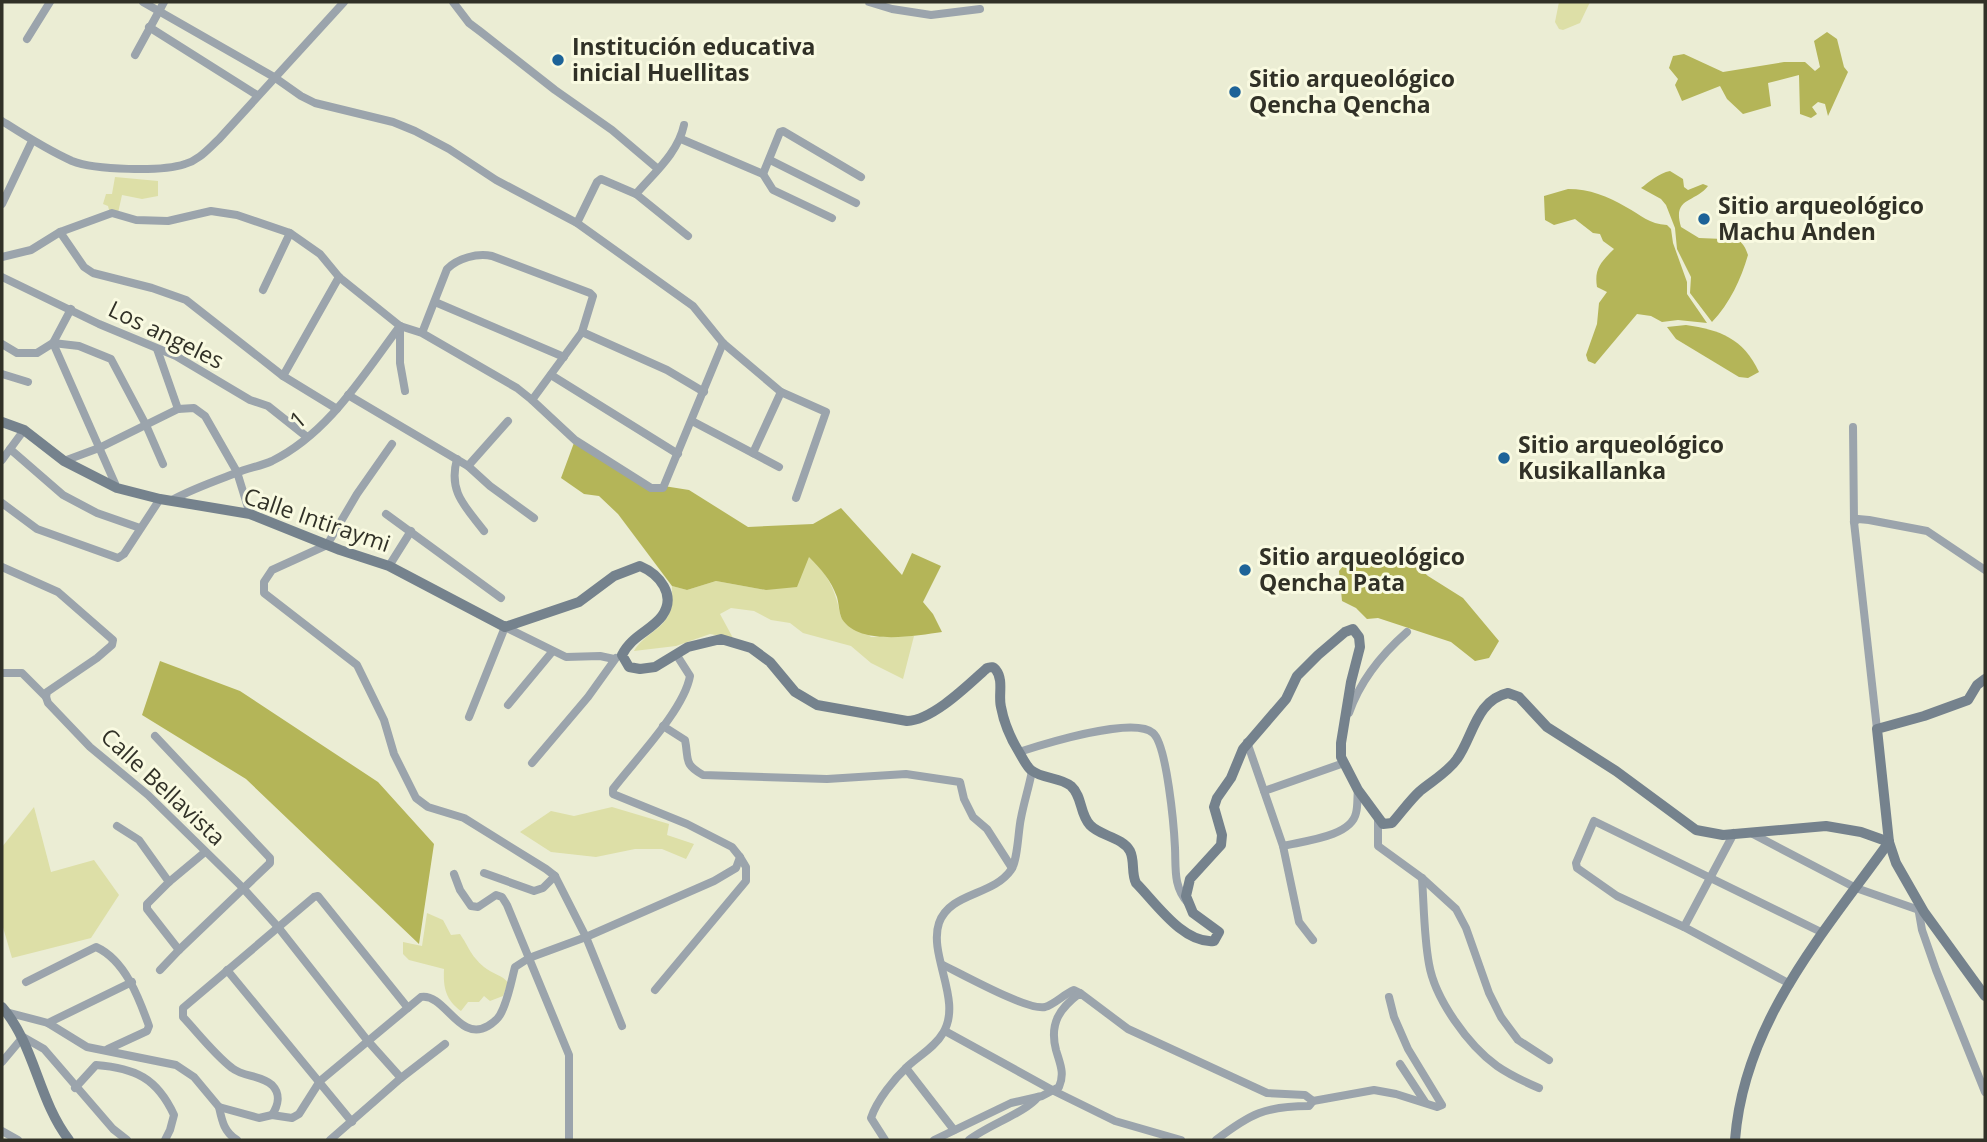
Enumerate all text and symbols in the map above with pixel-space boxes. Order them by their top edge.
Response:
place label: Institución educativa inicial Huellitas [572,30,815,88]
marker: Institución educativa inicial Huellitas [550,52,566,68]
place label: Sitio arqueológico Qencha Qencha [1249,62,1455,120]
marker: Sitio arqueológico Qencha Qencha [1227,84,1243,100]
place label: Sitio arqueológico Machu Anden [1718,189,1924,247]
marker: Sitio arqueológico Machu Anden [1696,211,1712,227]
street label: Los angeles [103,292,230,376]
street label: 1 [282,403,313,436]
place label: Sitio arqueológico Kusikallanka [1518,428,1724,486]
marker: Sitio arqueológico Kusikallanka [1496,450,1512,466]
street label: Calle Intiraymi [240,479,395,559]
place label: Sitio arqueológico Qencha Pata [1259,540,1465,598]
marker: Sitio arqueológico Qencha Pata [1237,562,1253,578]
street label: Calle Bellavista [95,720,233,852]

